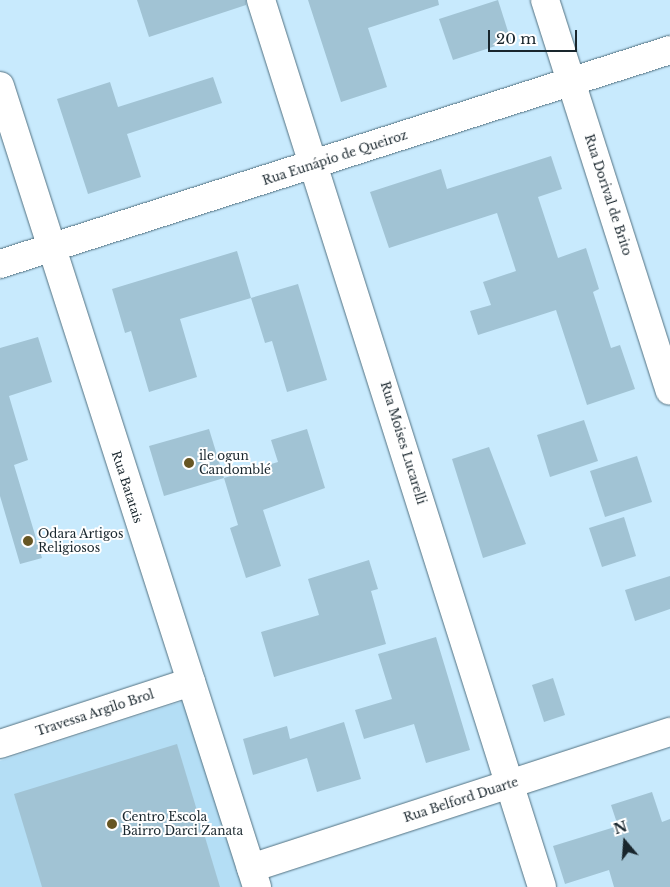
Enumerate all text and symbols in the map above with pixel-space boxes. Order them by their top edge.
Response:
scale bar [490,20,579,52]
text: 20 m [496,29,536,48]
street label: Rua Eunápio de Queiroz [261,128,409,188]
street label: Rua Dorival de Brito [582,132,634,258]
street label: Rua Moises Lucarelli [377,380,429,506]
street label: Rua Batatais [109,449,145,525]
place label: ile ogun Candomblé [199,449,271,477]
marker: ile ogun Candomblé [183,457,195,469]
place label: Odara Artigos Religiosos [38,527,124,555]
marker: Odara Artigos Religiosos [22,535,34,547]
street label: Travessa Argilo Brol [34,687,156,739]
street label: Rua Belford Duarte [402,775,520,825]
place label: Centro Escola Bairro Darci Zanata [122,810,243,838]
north arrow [600,817,650,867]
text: N [611,817,629,838]
marker: Centro Escola Bairro Darci Zanata [106,818,118,830]

